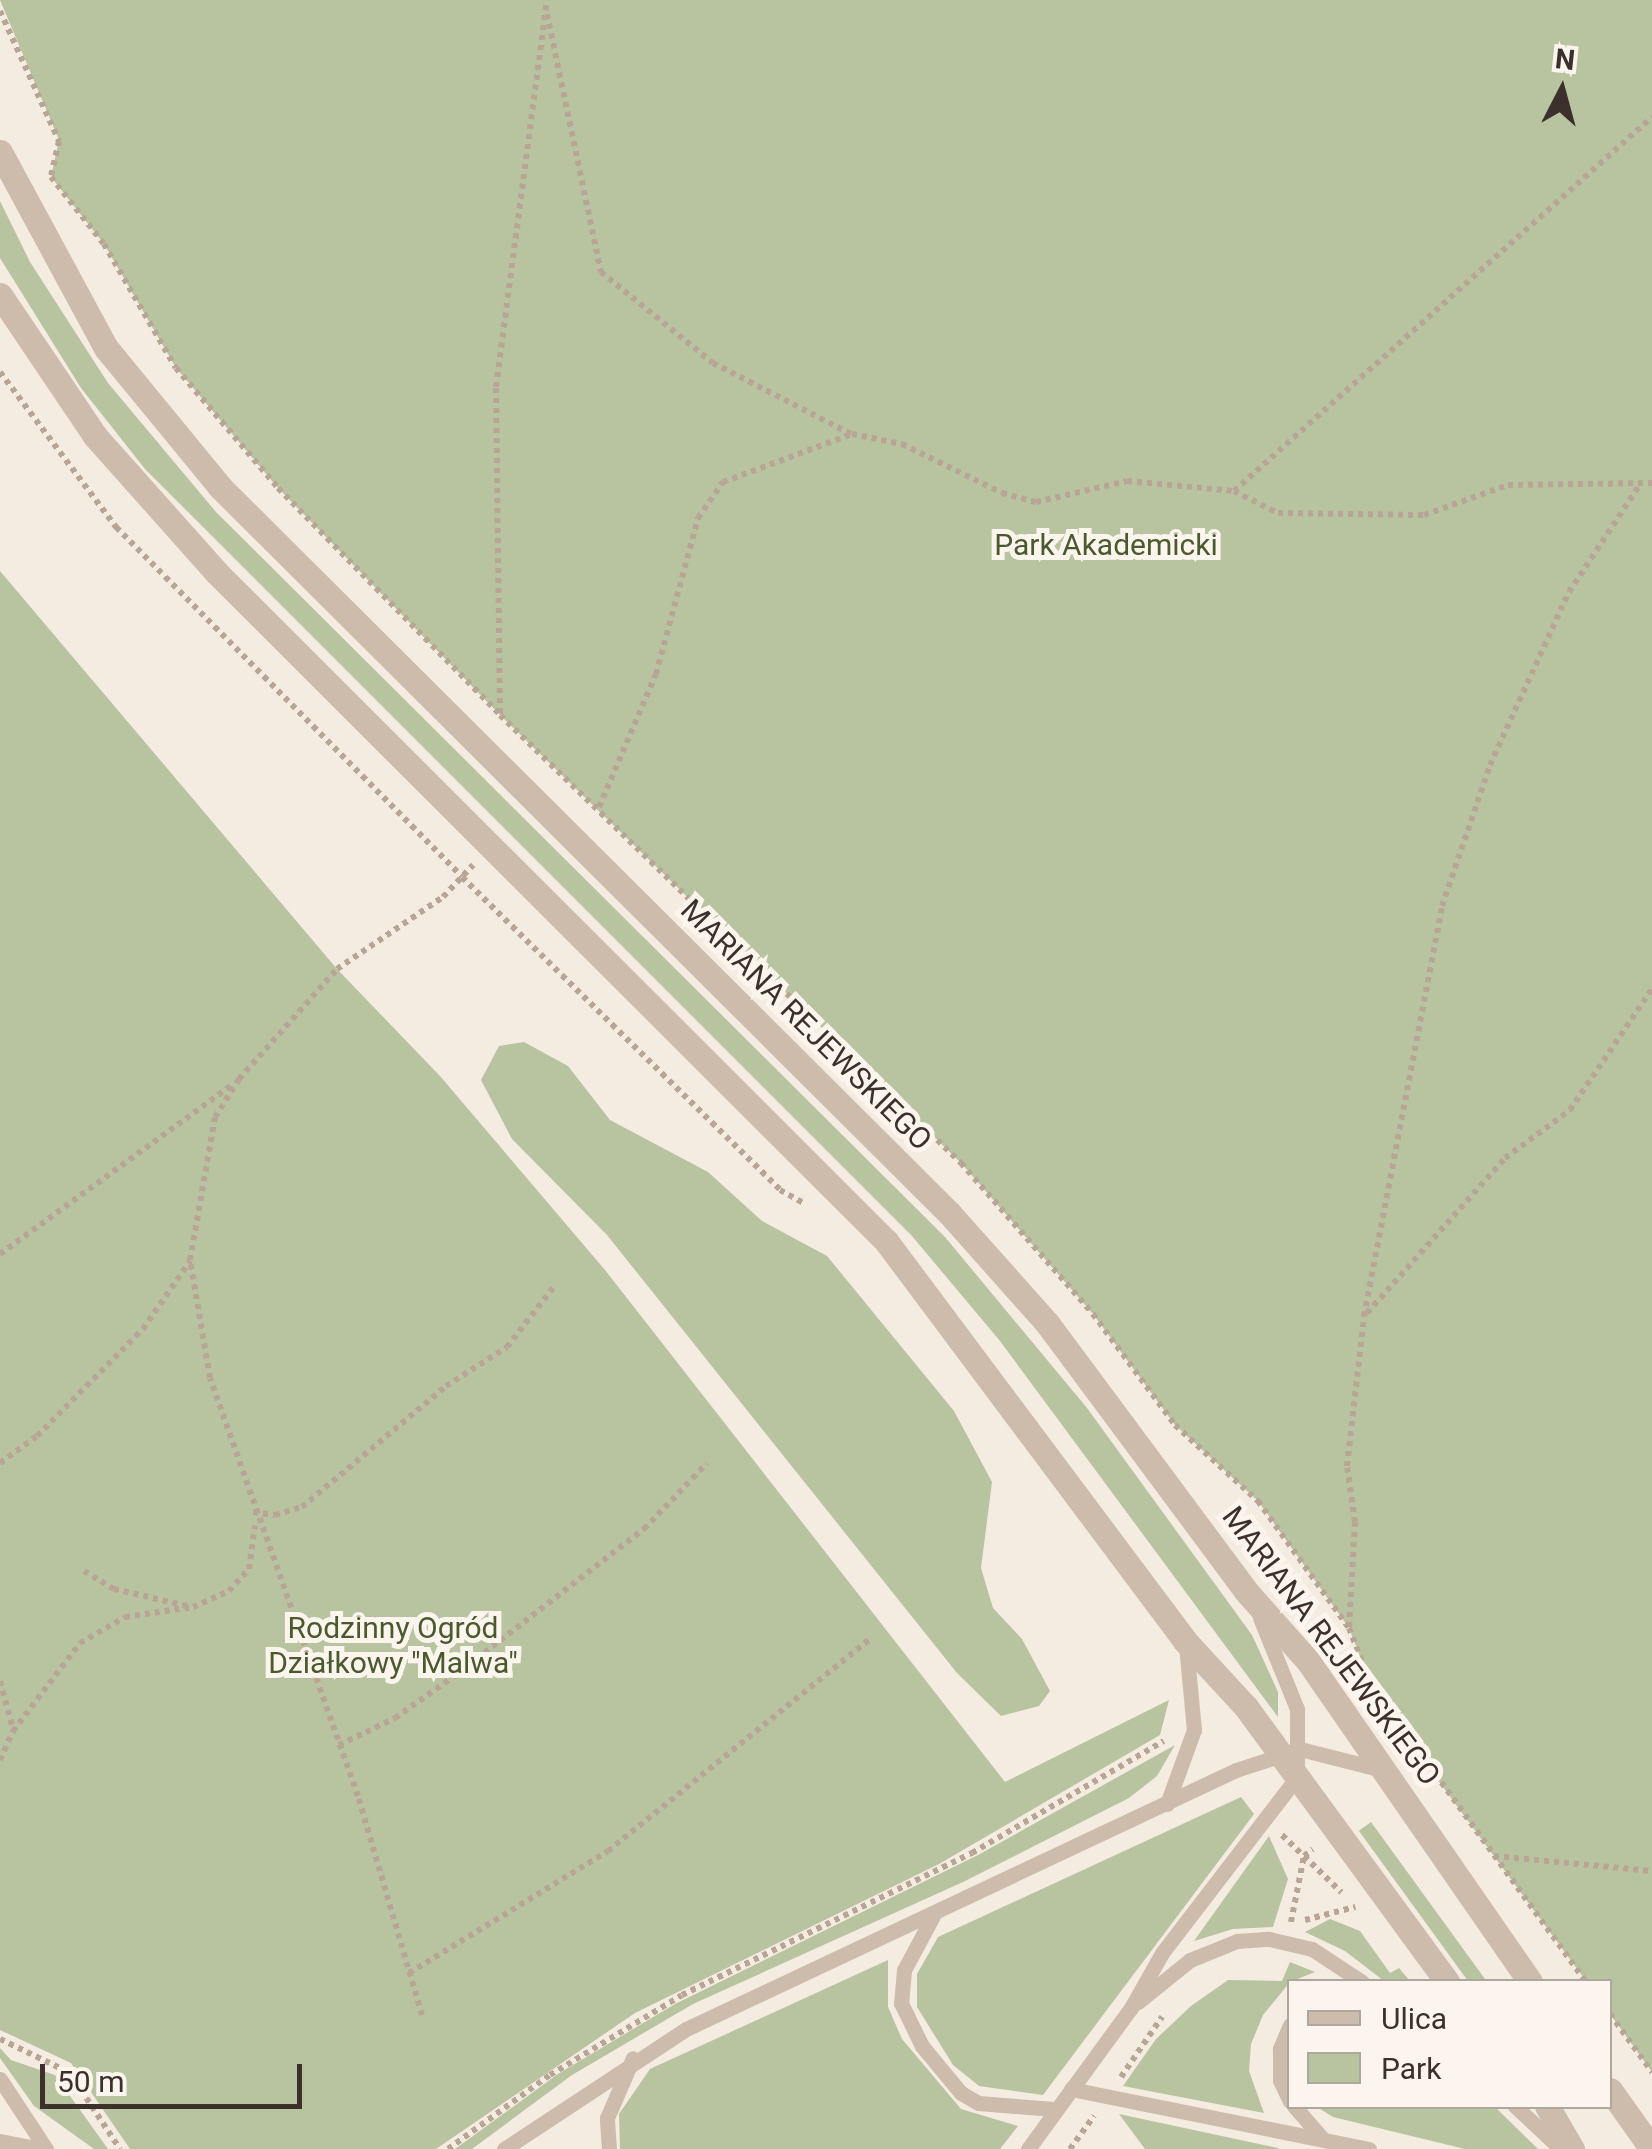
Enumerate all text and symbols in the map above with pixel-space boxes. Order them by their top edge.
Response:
north arrow [1512,40,1612,140]
text: N [1554,42,1577,77]
park label: Park Akademicki [994,527,1218,563]
street label: MARIANA REJEWSKIEGO [673,892,939,1158]
street label: MARIANA REJEWSKIEGO [1214,1499,1448,1793]
park label: Rodzinny Ogród Działkowy "Malwa" [268,1610,518,1680]
legend [1287,1979,1612,2109]
text: Ulica [1381,2001,1447,2036]
scale bar [45,2044,308,2106]
text: Park [1381,2051,1441,2086]
text: 50 m [57,2064,124,2099]

